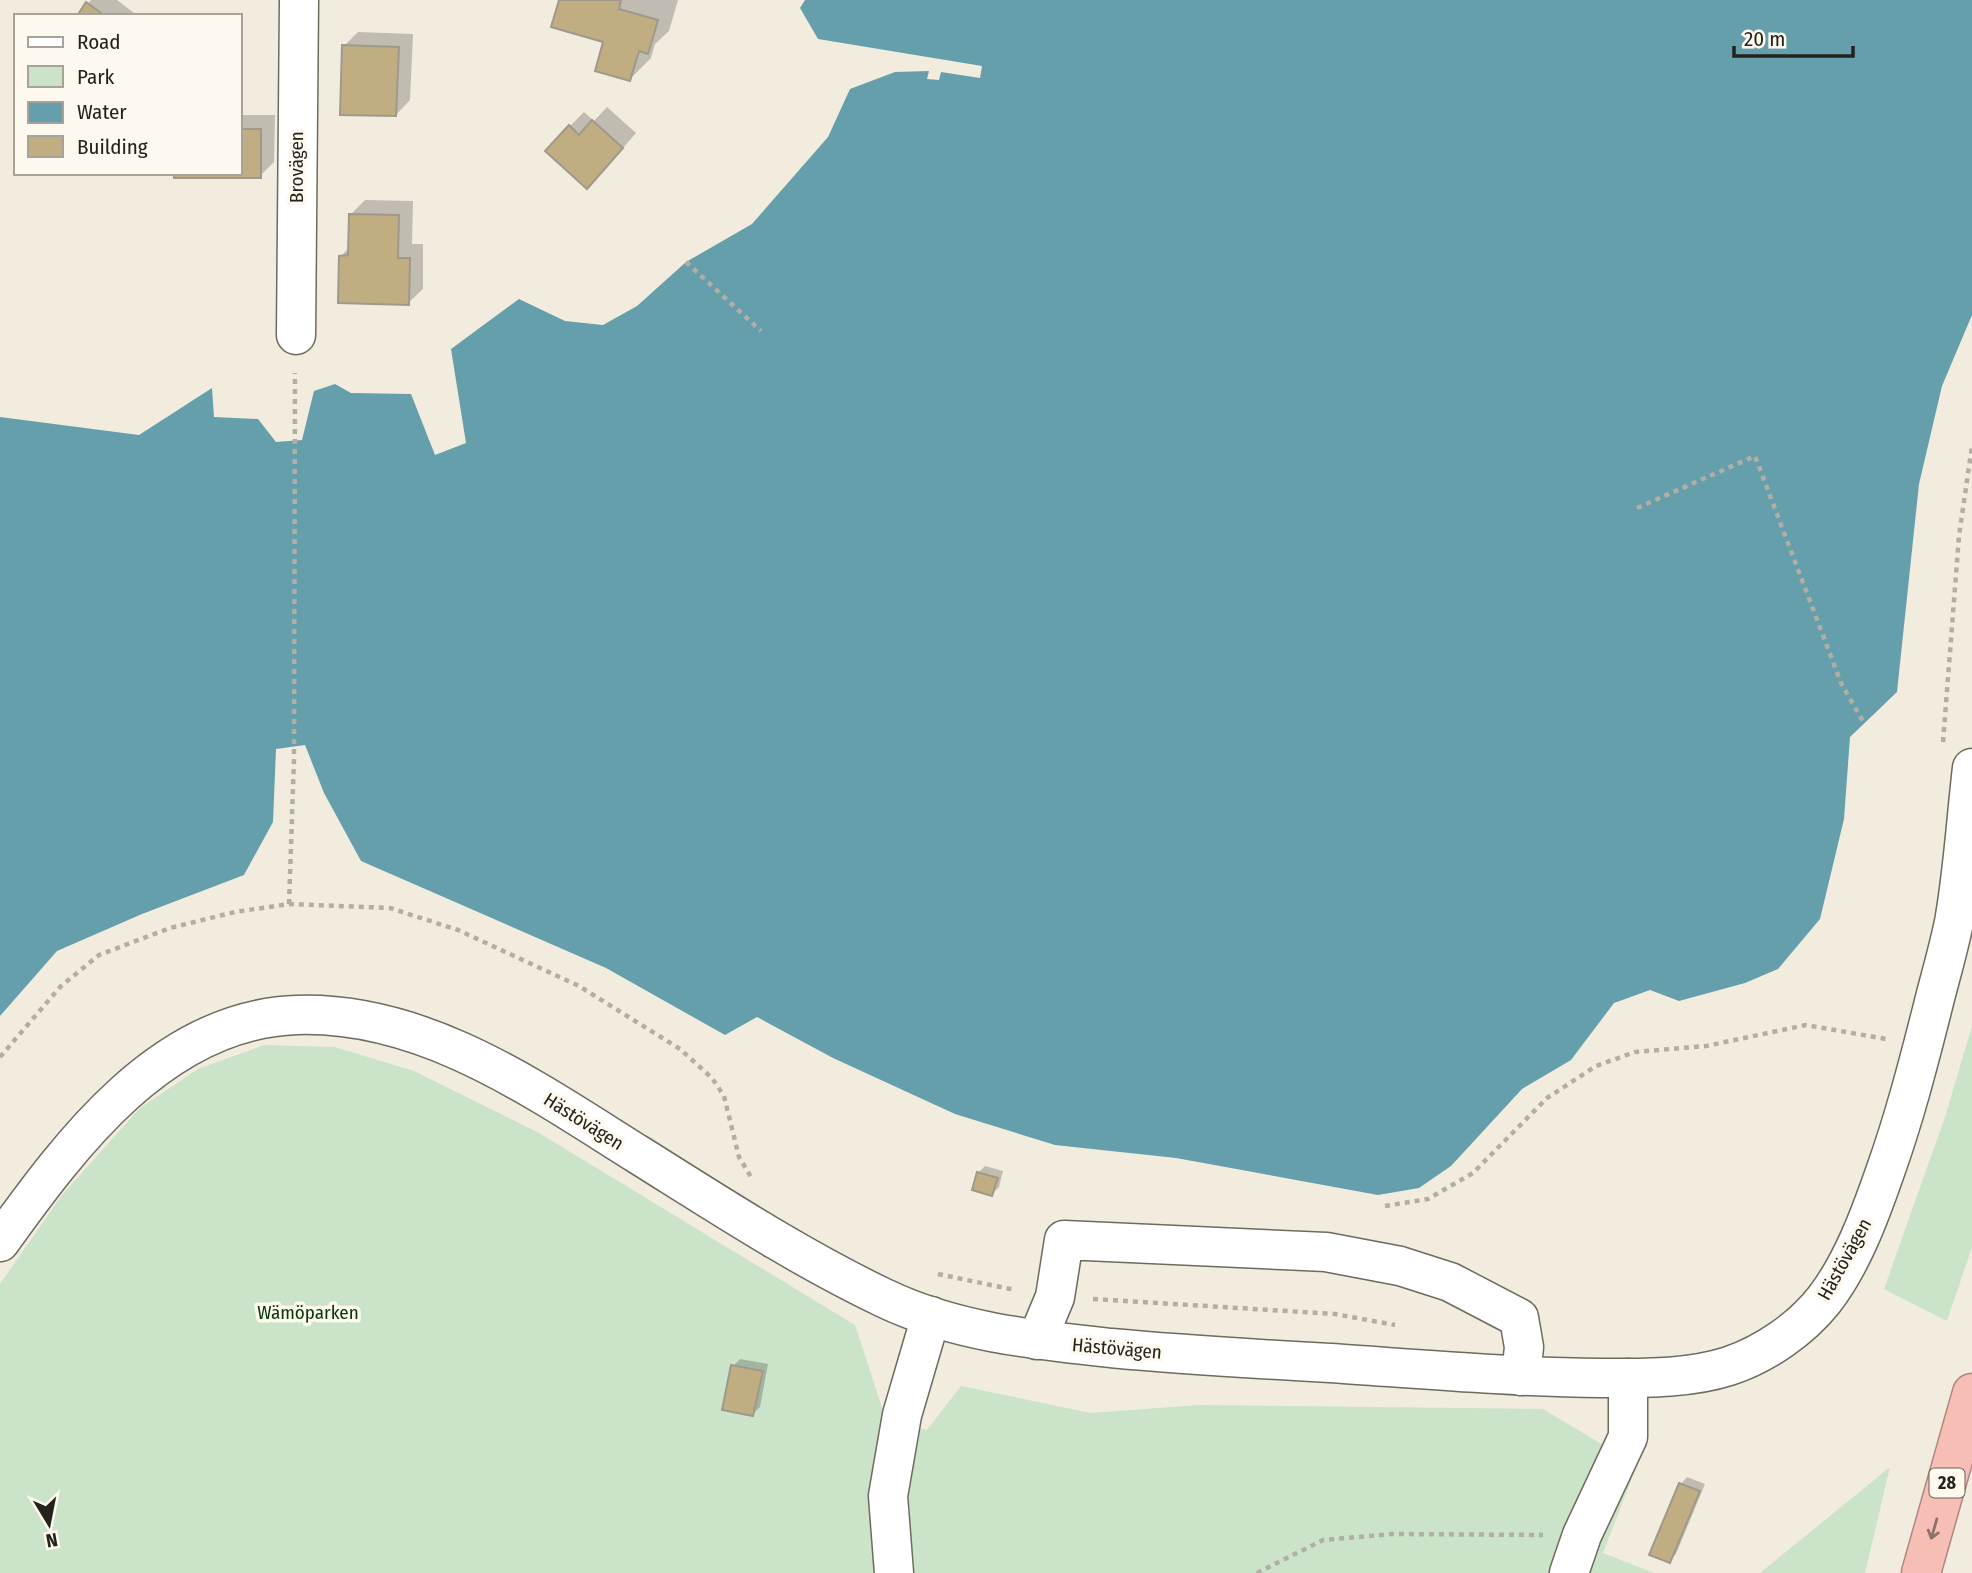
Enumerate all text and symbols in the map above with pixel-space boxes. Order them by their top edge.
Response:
legend [14,14,242,175]
scale bar [1734,14,1853,58]
text: 20 m [1744,26,1785,52]
text: Road [77,29,121,55]
text: Park [77,64,115,90]
text: Water [77,99,127,125]
street label: Brovägen [285,131,308,203]
text: Building [77,134,148,160]
street label: Hästövägen [539,1088,628,1155]
street label: Hästövägen [1813,1214,1876,1304]
park label: Wämöparken [257,1301,359,1324]
street label: Hästövägen [1071,1333,1163,1364]
road number: 28 [1930,1468,1965,1498]
north arrow [14,1489,84,1559]
one-way arrow [1926,1518,1939,1540]
text: N [44,1528,59,1553]

